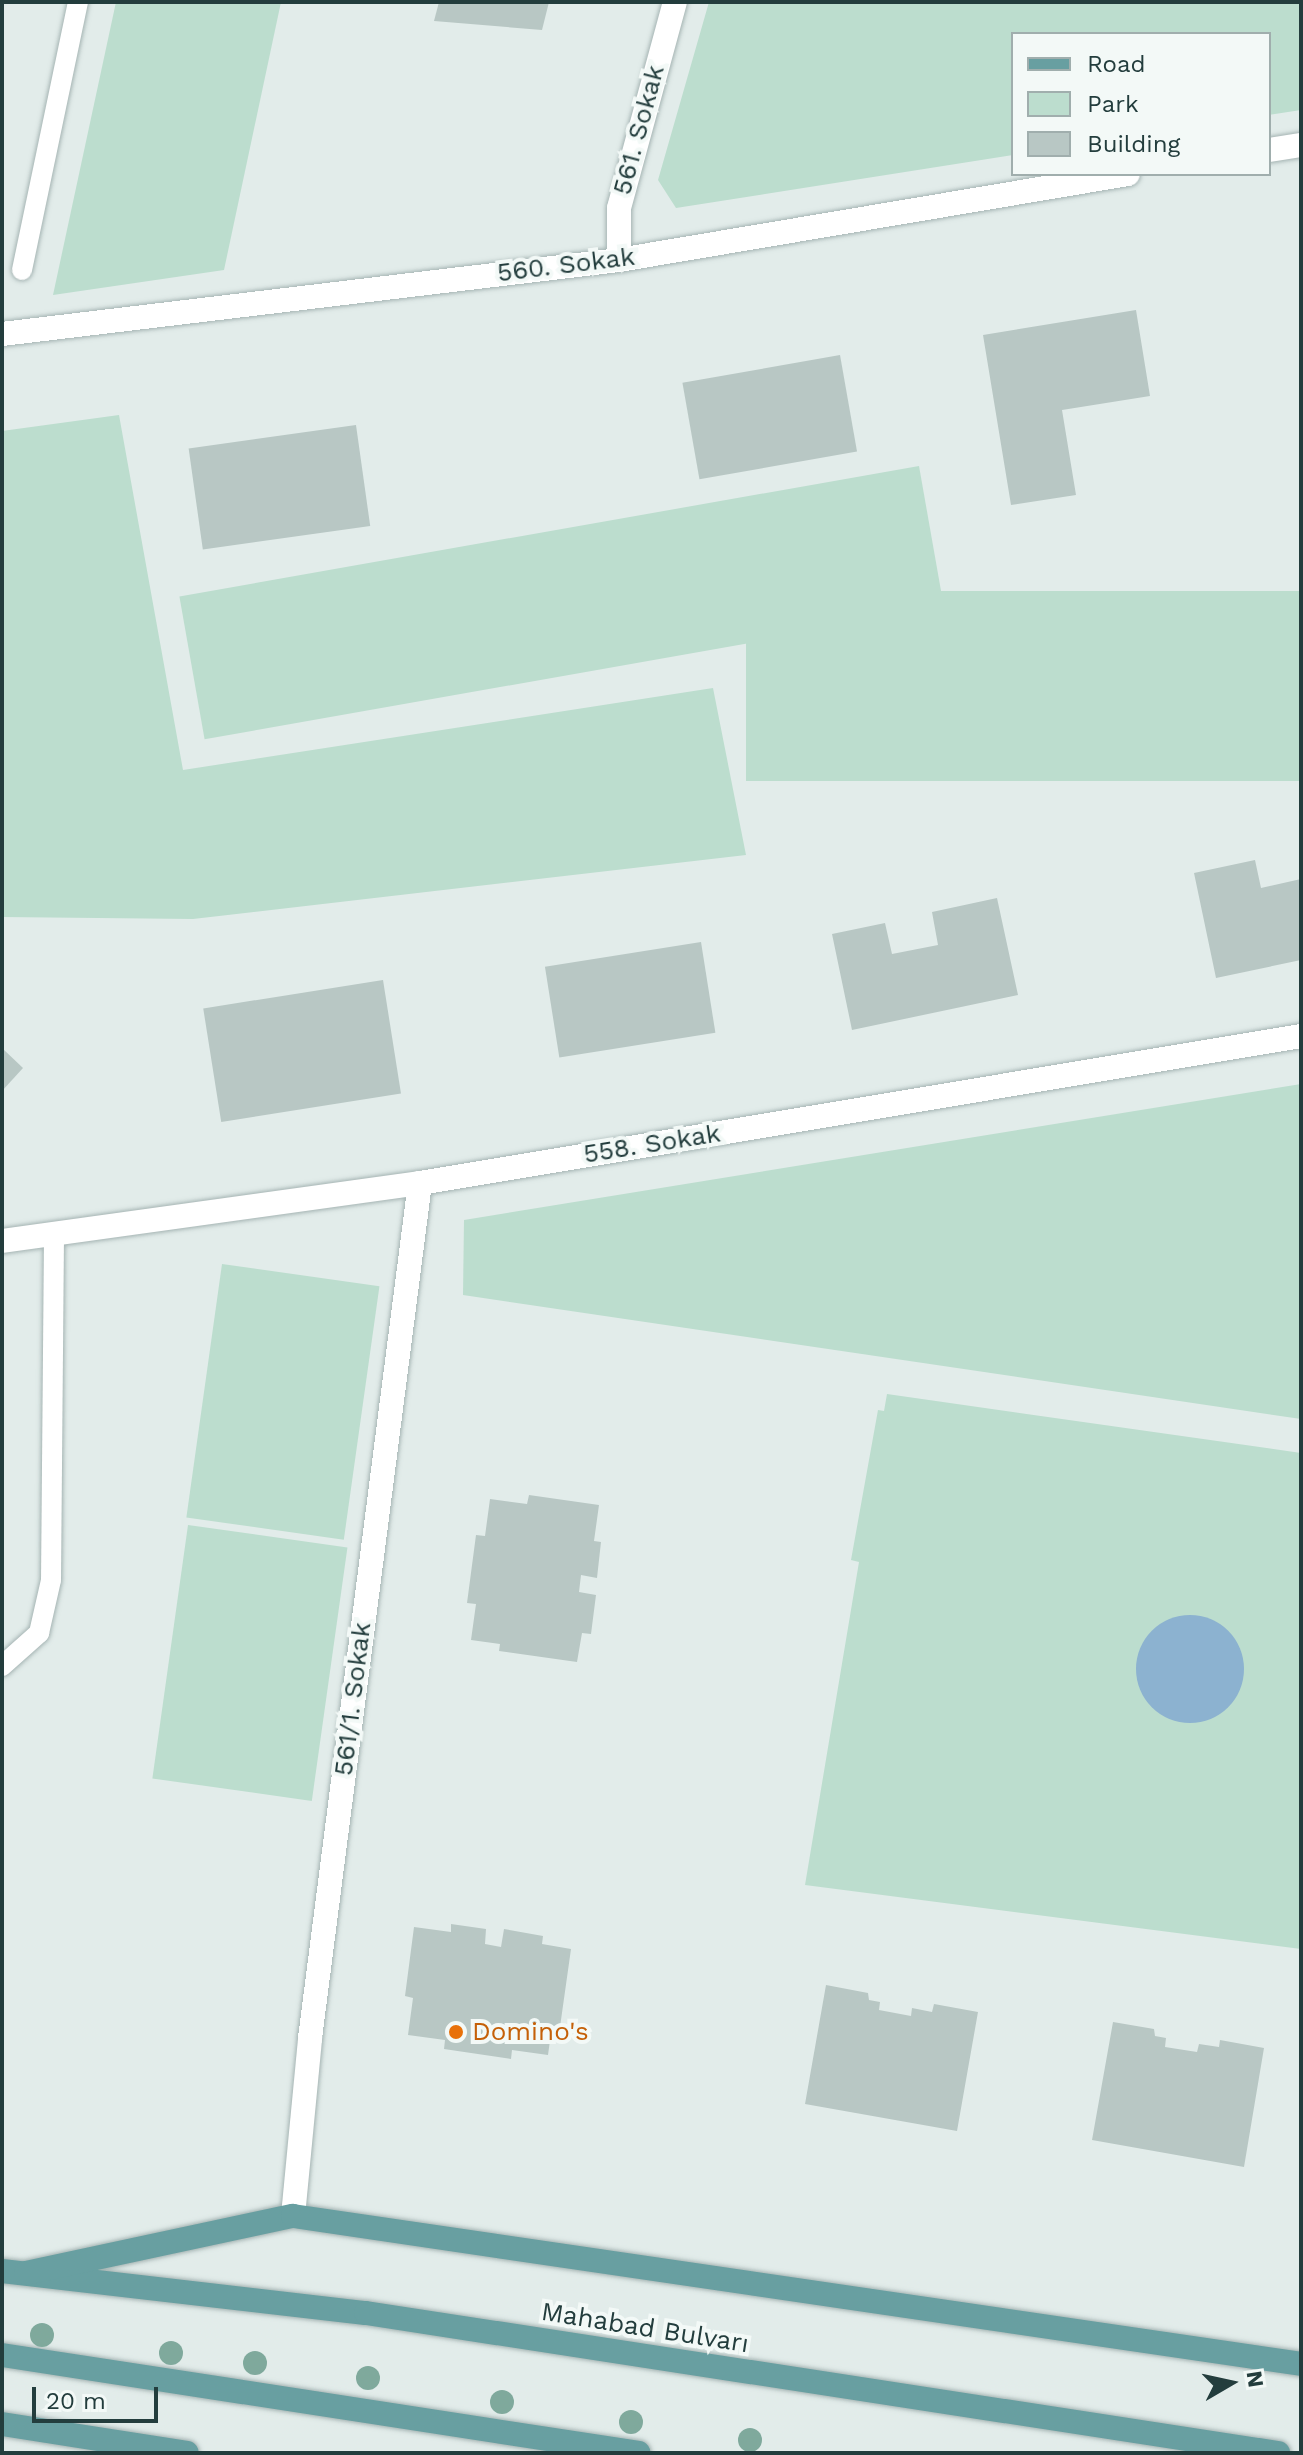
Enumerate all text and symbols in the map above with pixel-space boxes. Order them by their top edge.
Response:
legend [1011,32,1271,176]
text: Road [1087,50,1146,78]
street label: 561. Sokak [607,62,671,198]
text: Park [1087,90,1139,118]
text: Building [1087,130,1180,158]
street label: 560. Sokak [495,241,637,289]
street label: 558. Sokak [581,1118,723,1170]
street label: 561/1. Sokak [328,1620,378,1778]
place label: Domino's [472,2016,589,2048]
marker: Domino's [447,2023,465,2041]
street label: Mahabad Bulvarı [539,2296,751,2360]
north arrow [1191,2343,1271,2423]
text: N [1242,2369,1269,2389]
scale bar [36,2371,162,2421]
text: 20 m [46,2387,106,2415]

